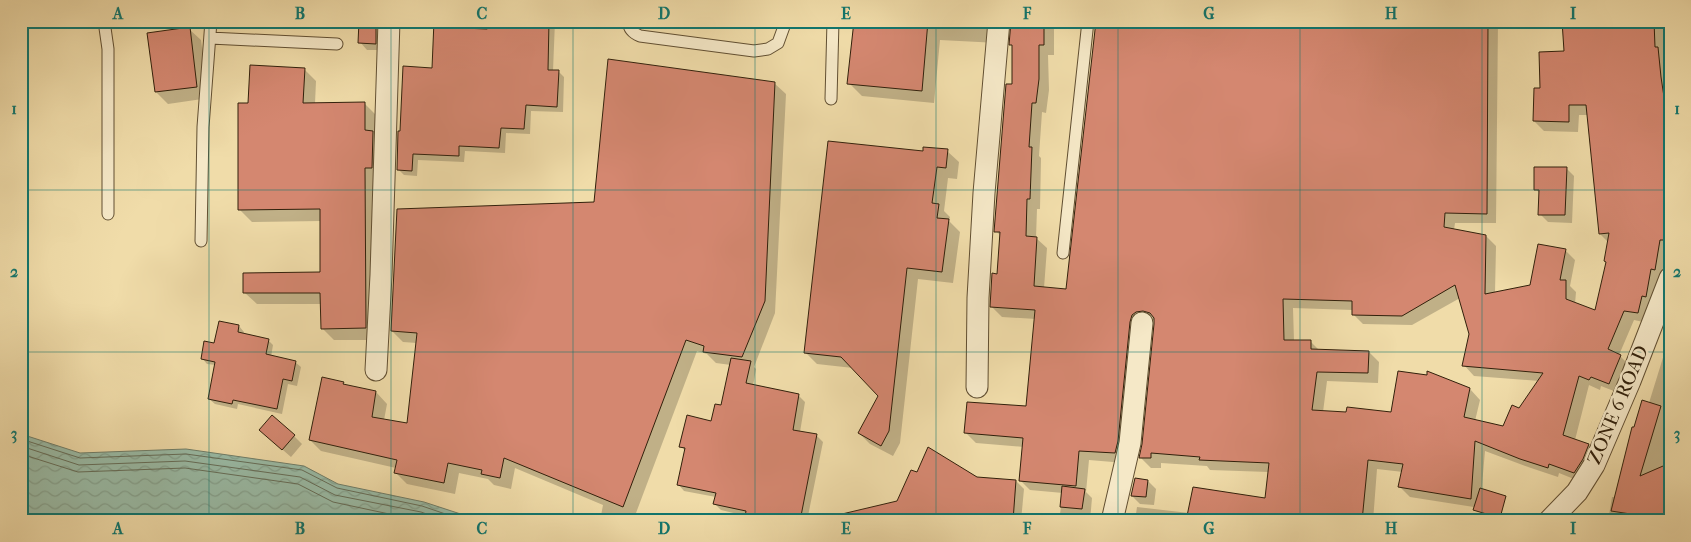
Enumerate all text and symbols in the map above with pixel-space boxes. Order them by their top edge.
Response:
text: A [112,4,124,23]
text: B [295,4,305,23]
text: C [477,4,488,23]
text: D [658,4,670,23]
text: E [841,4,851,23]
text: F [1022,4,1032,23]
text: G [1203,4,1215,23]
text: H [1385,4,1398,23]
text: I [1570,4,1577,23]
text: 1 [11,99,17,118]
text: 1 [1674,99,1680,118]
text: 2 [10,262,18,281]
text: 2 [1673,262,1681,281]
street label: ZONE 6 ROAD [1583,342,1653,468]
text: 3 [11,424,17,444]
text: 3 [1674,424,1680,444]
text: A [112,519,124,538]
text: B [295,519,305,538]
text: C [477,519,488,538]
text: D [658,519,670,538]
text: E [841,519,851,538]
text: F [1022,519,1032,538]
text: G [1203,519,1215,538]
text: H [1385,519,1398,538]
text: I [1570,519,1577,538]

